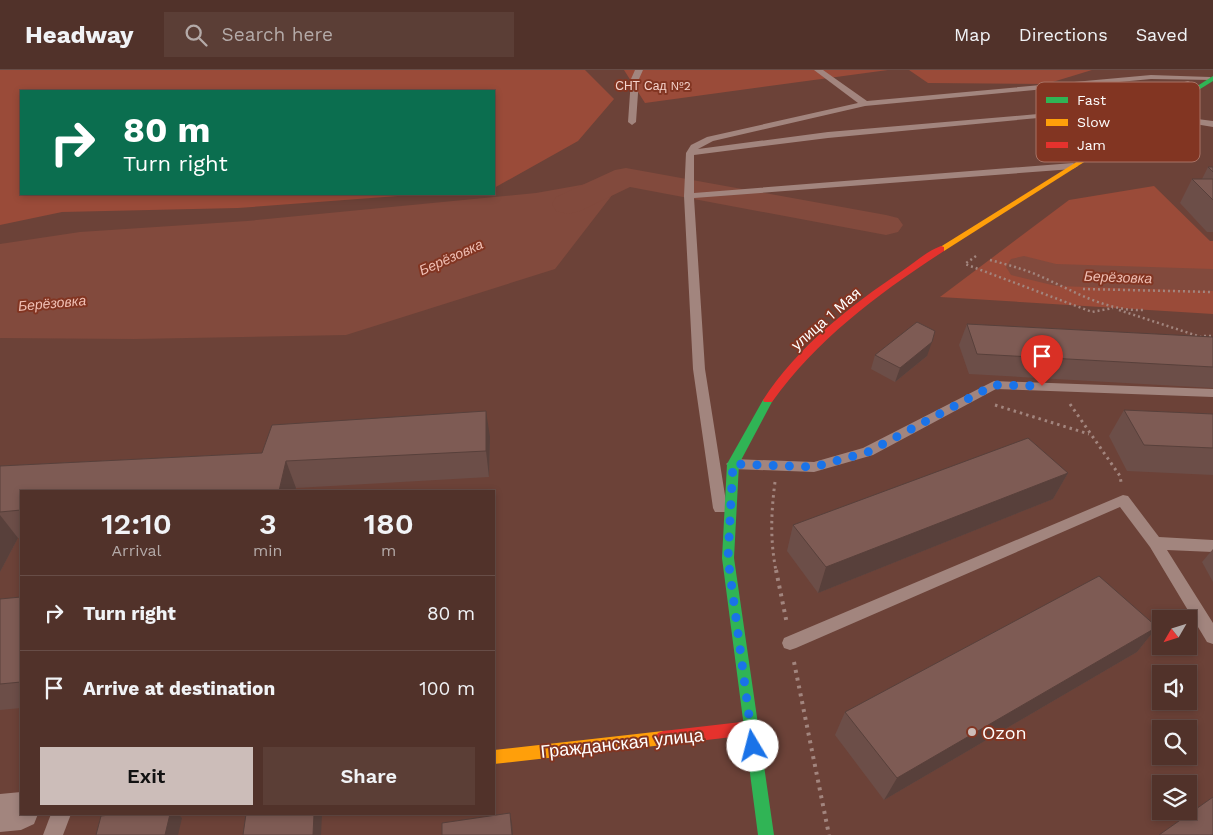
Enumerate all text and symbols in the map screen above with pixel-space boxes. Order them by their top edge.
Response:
search box [164,12,514,57]
text: Headway [25,21,134,49]
icon: search [182,21,210,49]
text: Search here [222,23,333,46]
text: Map [954,24,991,45]
text: Directions [1019,24,1108,45]
text: Saved [1136,24,1188,45]
park label: СНТ Сад №2 [615,79,691,93]
legend [1036,82,1200,162]
text: Fast [1077,92,1106,108]
text: 80 m [123,109,210,151]
icon: right [40,110,105,175]
text: Slow [1077,114,1110,130]
text: Jam [1077,137,1106,153]
text: Turn right [123,151,228,176]
water label: Берёзовка [417,236,486,278]
water label: Берёзовка [1084,268,1153,286]
street label: улица 1 Мая [788,284,864,354]
water label: Берёзовка [17,292,87,314]
pin [1021,335,1063,386]
icon: arrive [1028,342,1056,370]
text: 12:10 [101,506,172,541]
text: 3 [259,506,277,541]
text: 180 [364,506,414,541]
text: Arrival [112,541,161,560]
text: min [253,541,282,560]
text: m [381,541,396,560]
icon: right [40,599,68,627]
text: Turn right [83,602,176,625]
text: 80 m [427,602,475,625]
north arrow [1152,610,1198,655]
map controls [1152,610,1197,820]
button: sound [1152,665,1197,710]
icon: arrive [40,674,68,702]
text: Arrive at destination [83,677,275,700]
text: 100 m [419,677,475,700]
position arrow [726,719,778,771]
button: search [1152,720,1197,765]
place label: Ozon [982,722,1027,743]
street label: Гражданская улица [539,724,706,762]
marker: Ozon [966,726,978,738]
button: Exit [40,747,253,805]
button: Share [263,747,475,805]
button: layers [1152,775,1197,820]

